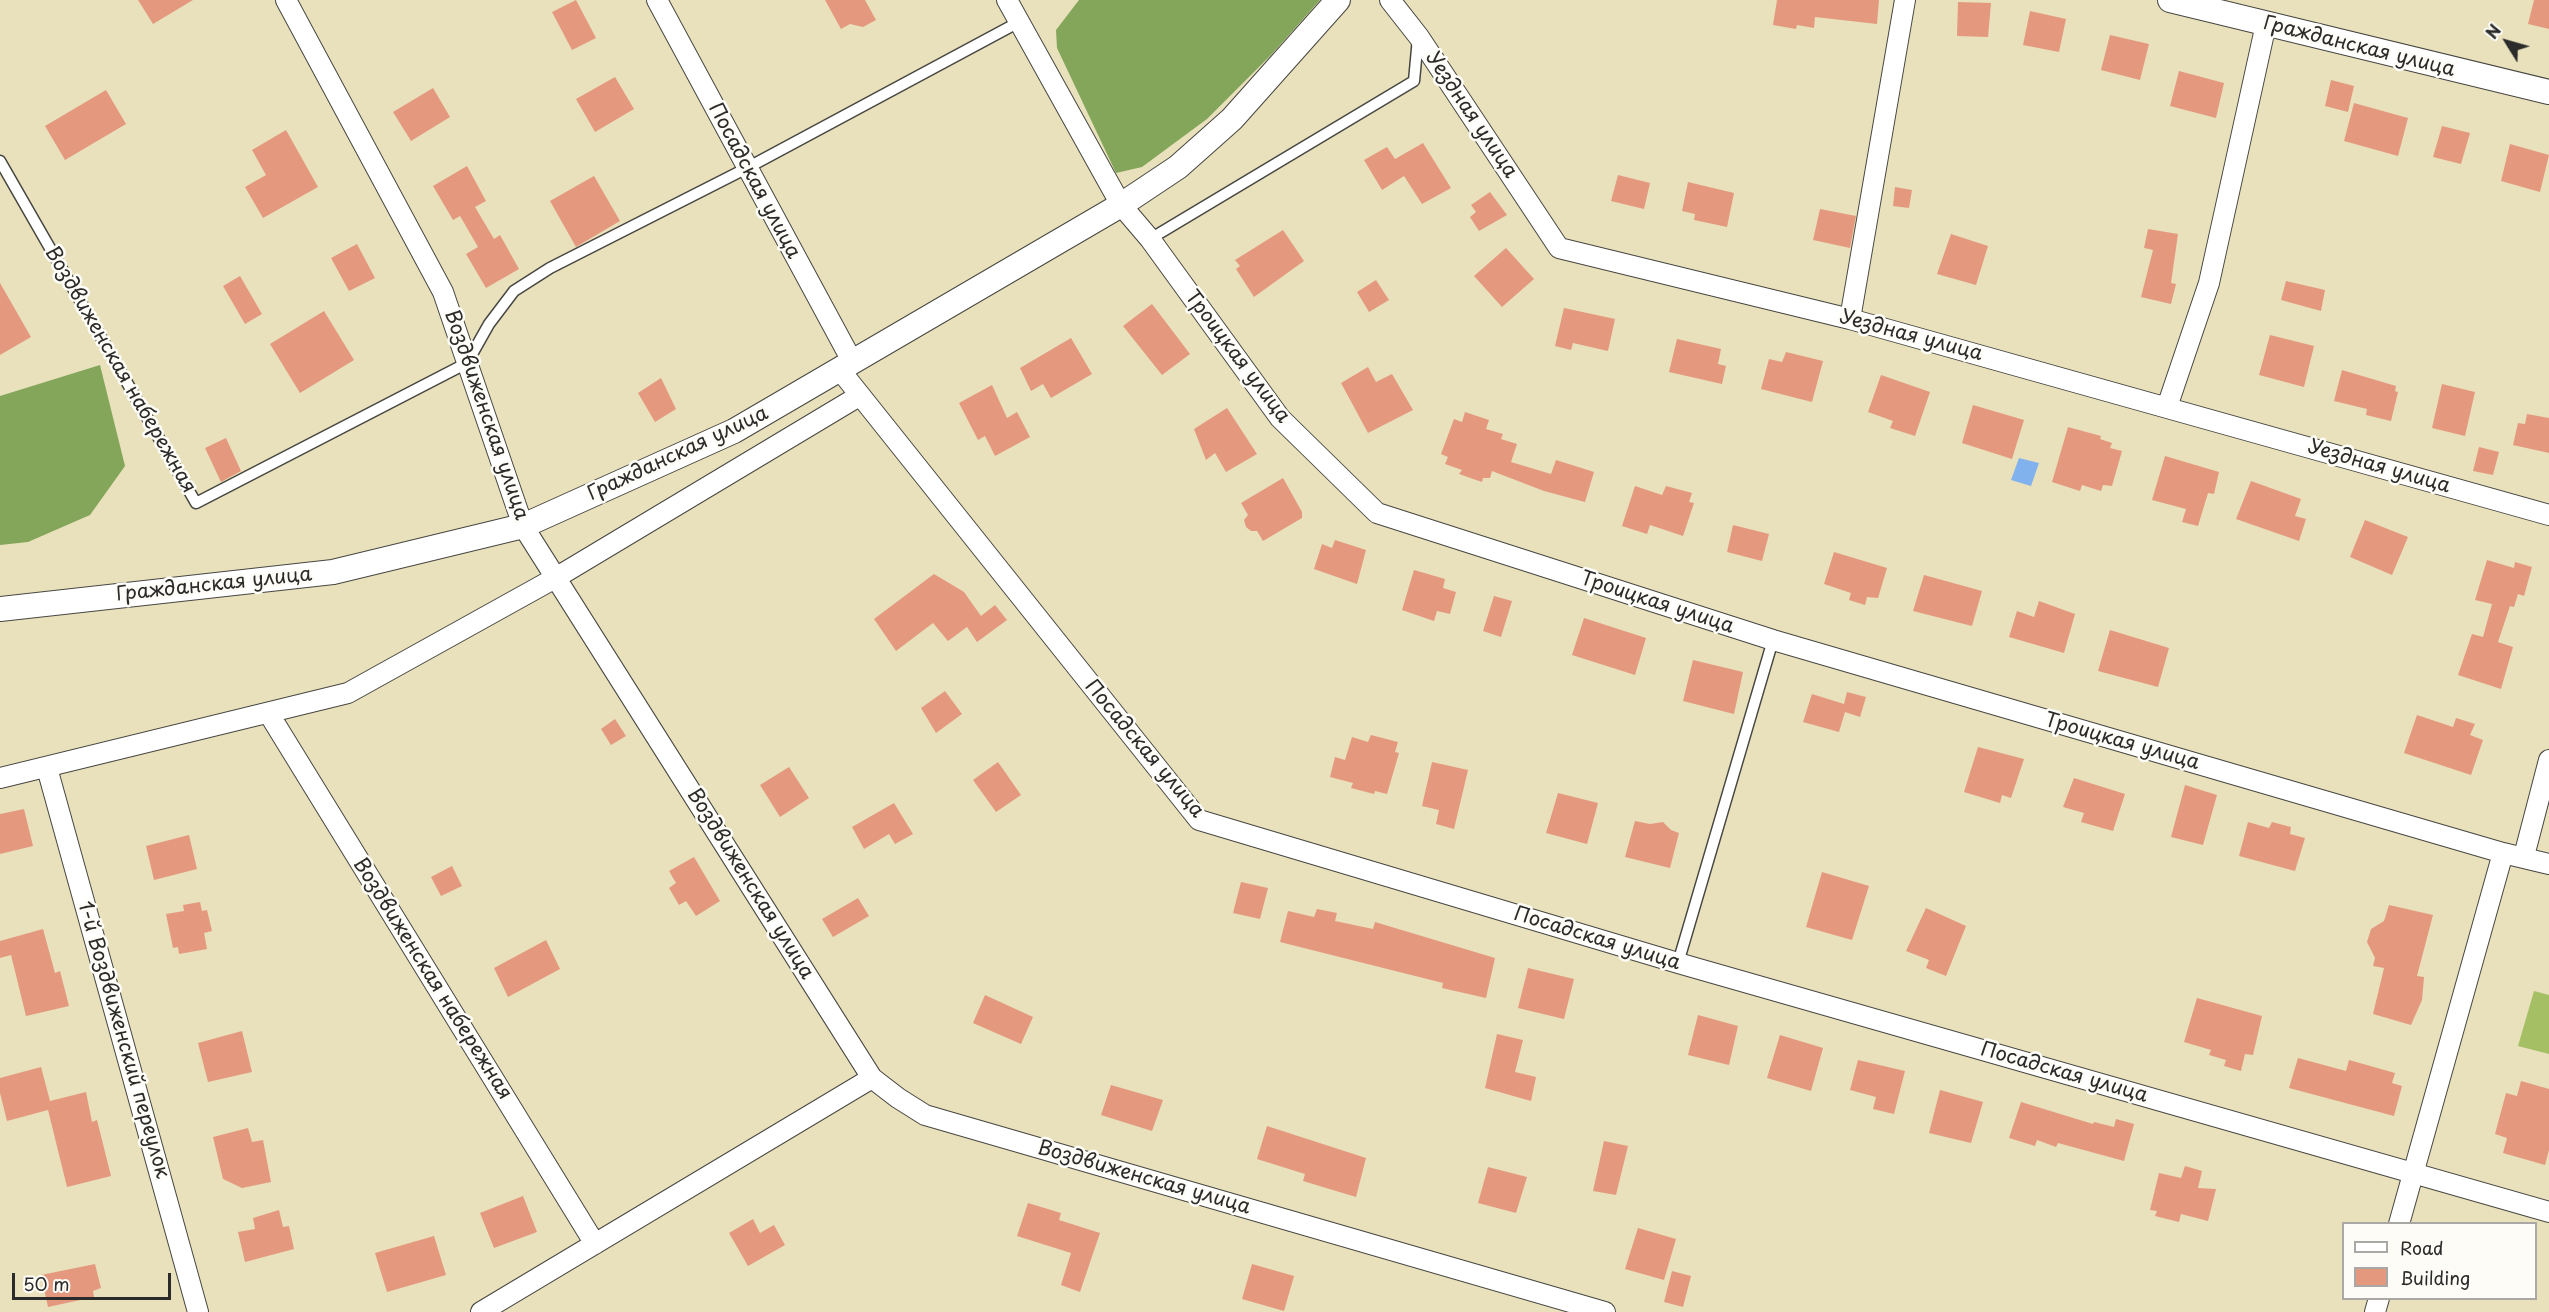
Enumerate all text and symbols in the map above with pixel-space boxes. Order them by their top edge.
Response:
street label: Гражданская улица [2261,12,2457,82]
north arrow [2477,12,2537,72]
text: N [2479,19,2506,43]
street label: Уездная улица [1420,47,1522,183]
street label: Посадская улица [703,99,805,263]
street label: Воздвиженская набережная [39,242,201,498]
street label: Троицкая улица [1179,286,1295,428]
street label: Уездная улица [1837,305,1985,367]
street label: Воздвиженская улица [439,307,533,523]
street label: Гражданская улица [584,402,772,506]
street label: Уездная улица [2305,435,2453,499]
street label: Гражданская улица [115,563,313,607]
street label: Троицкая улица [1577,567,1737,639]
street label: Посадская улица [1079,675,1209,823]
street label: Троицкая улица [2042,708,2202,776]
street label: Воздвиженская улица [681,784,819,984]
street label: Воздвиженская набережная [347,854,517,1104]
street label: 1-й Воздвиженский переулок [72,899,174,1181]
street label: Посадская улица [1511,902,1683,976]
street label: Посадская улица [1978,1038,2150,1108]
street label: Воздвиженская улица [1035,1136,1253,1220]
legend [2342,1222,2537,1300]
text: Road [2400,1234,2444,1261]
scale bar [15,1261,174,1299]
text: Building [2400,1264,2470,1291]
text: 50 m [23,1270,70,1297]

